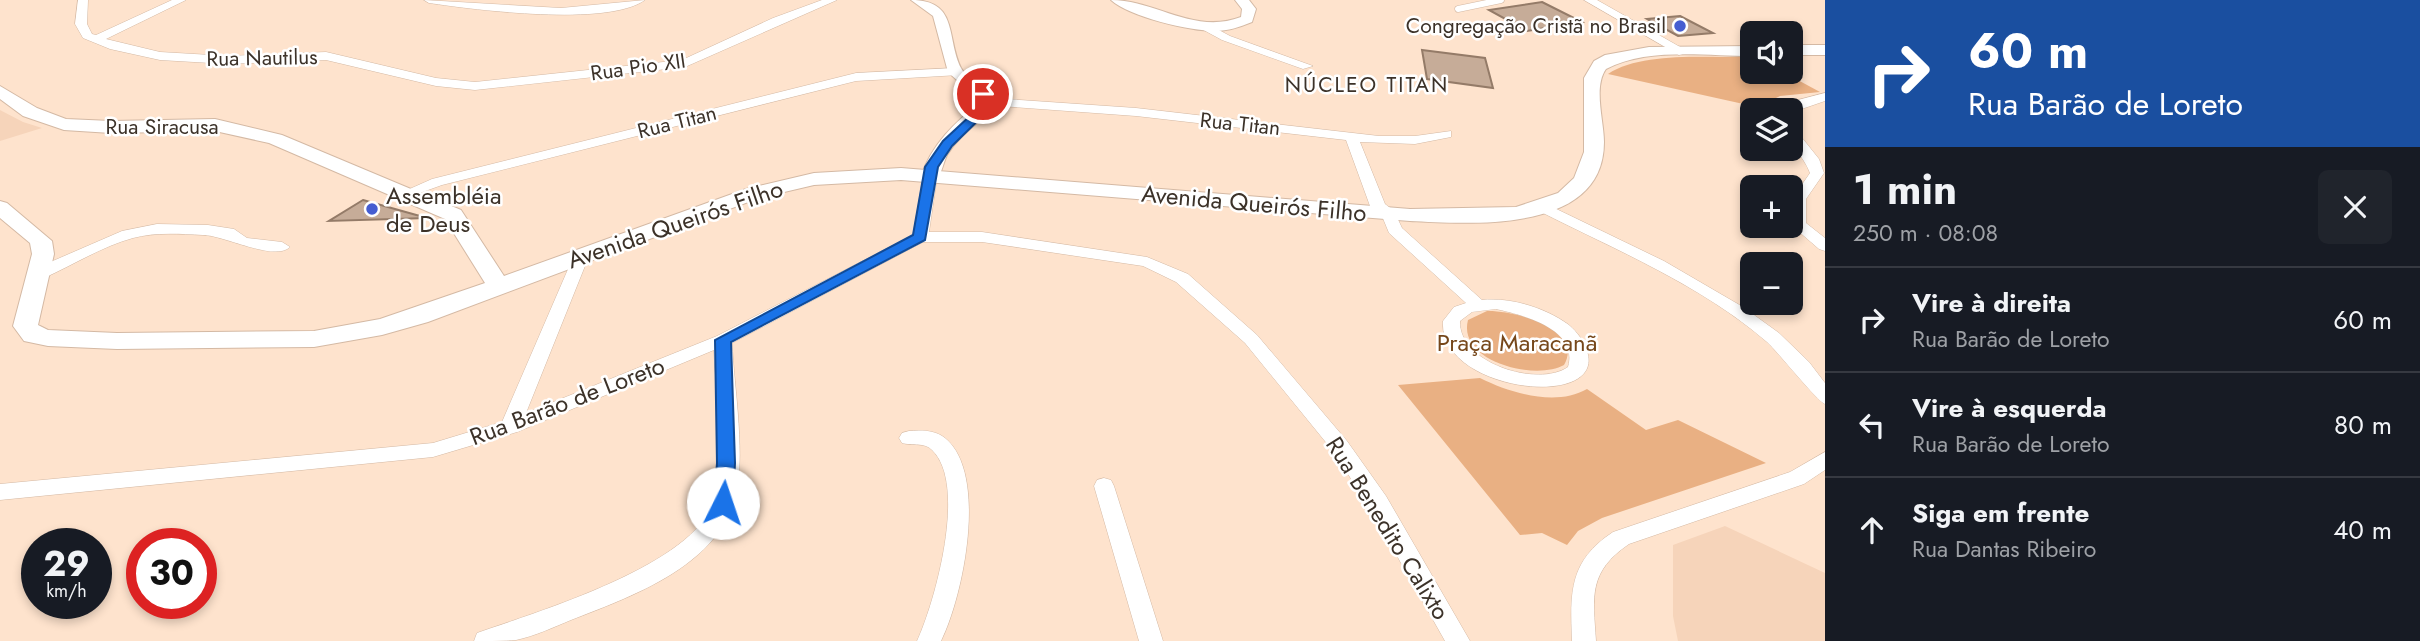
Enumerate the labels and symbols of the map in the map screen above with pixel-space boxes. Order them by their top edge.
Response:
place label: Congregação Cristã no Brasil [1406,11,1666,41]
marker: Congregação Cristã no Brasil [1672,18,1688,34]
street label: Rua Nautilus [206,42,318,74]
street label: Rua Pio XII [588,45,688,89]
pin [953,64,1013,124]
district label: NÚCLEO TITAN [1285,70,1449,100]
street label: Rua Titan [634,98,720,146]
street label: Rua Titan [1198,105,1282,143]
street label: Rua Siracusa [105,112,219,142]
street label: Avenida Queirós Filho [562,171,788,277]
street label: Avenida Queirós Filho [1140,176,1368,230]
place label: Assembléia de Deus [386,178,502,241]
marker: Assembléia de Deus [364,201,380,217]
park label: Praça Maracanã [1437,325,1597,360]
street label: Rua Barão de Loreto [465,348,669,454]
street label: Rua Benedito Calixto [1317,430,1459,626]
position arrow [686,466,760,540]
speed limit sign: 30 [126,528,217,619]

